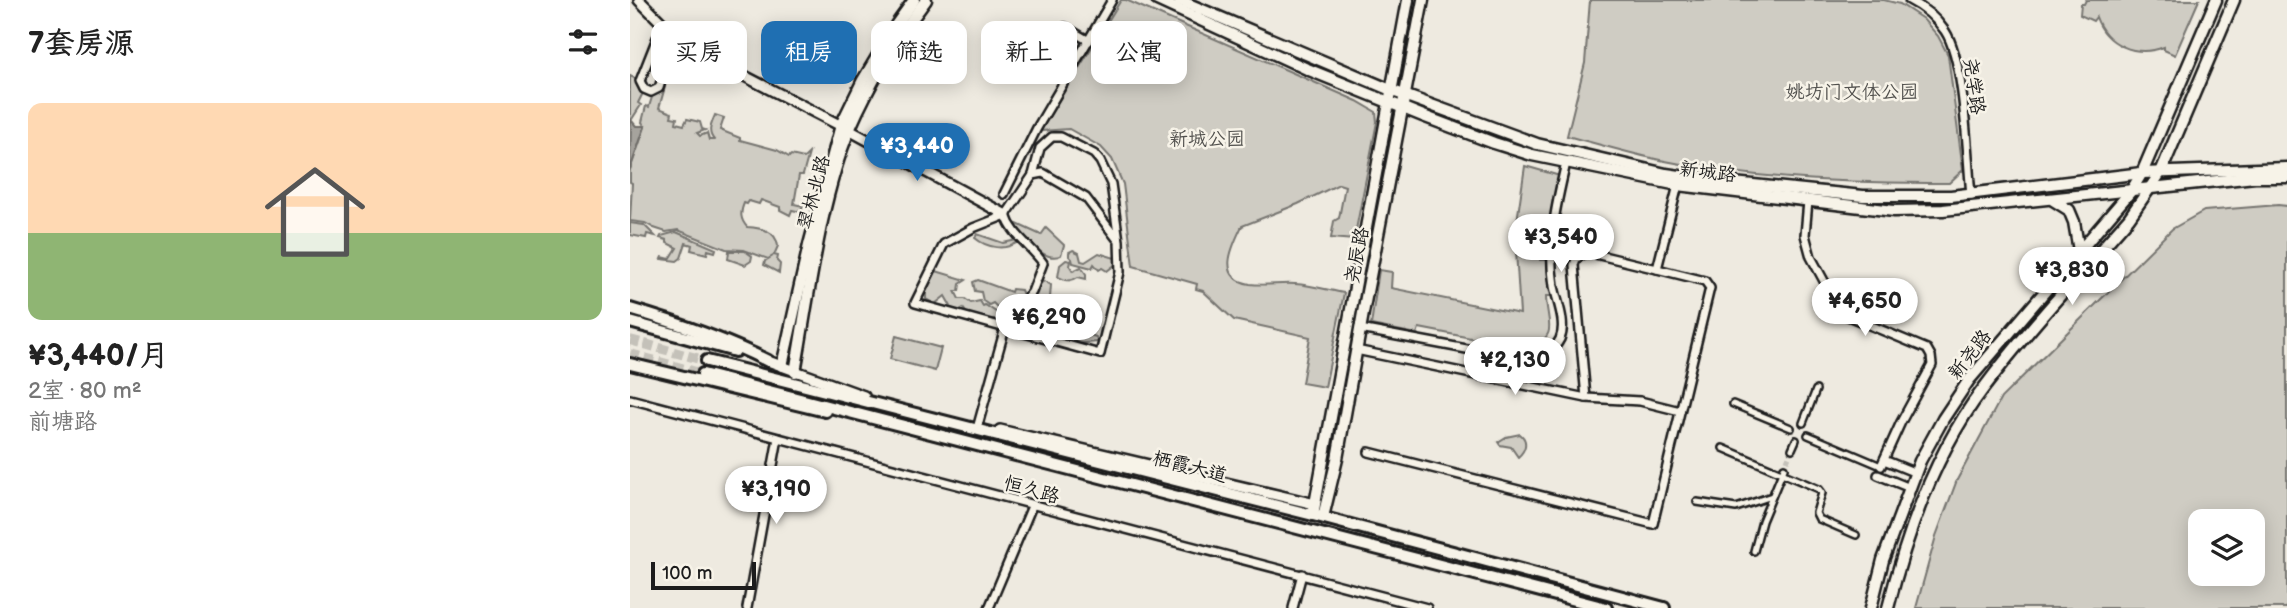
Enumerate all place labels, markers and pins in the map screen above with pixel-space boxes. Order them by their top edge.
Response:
pin: ¥3,440 [860,124,974,183]
pin: ¥3,540 [1504,215,1618,274]
pin: ¥3,830 [2015,247,2129,307]
pin: ¥4,650 [1808,278,1922,338]
pin: ¥6,290 [992,294,1106,354]
pin: ¥2,130 [1458,338,1572,397]
pin: ¥3,190 [719,466,833,526]

